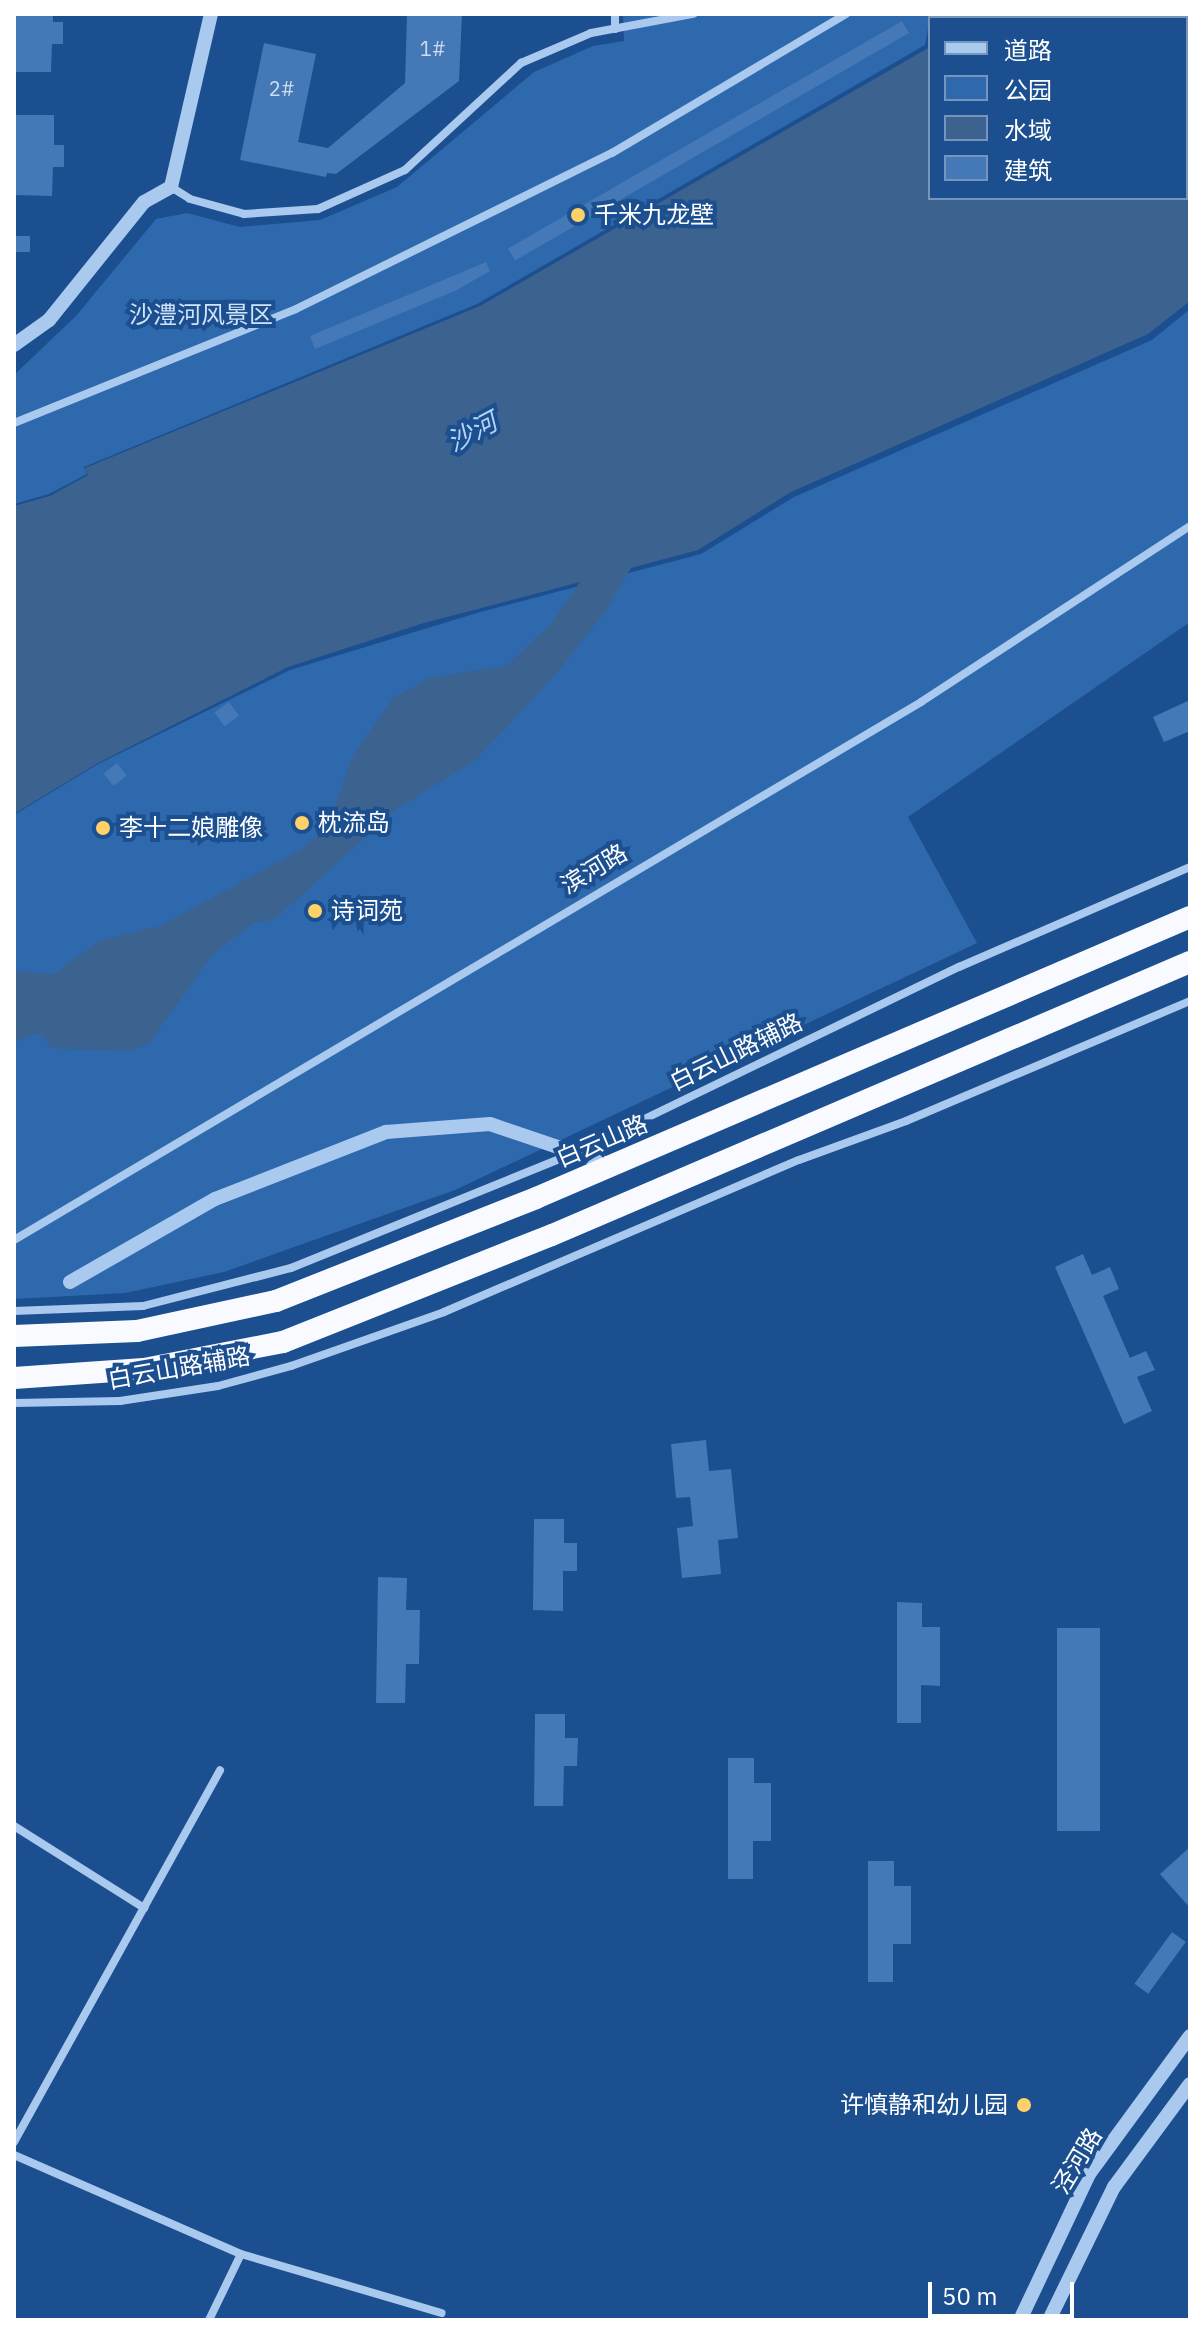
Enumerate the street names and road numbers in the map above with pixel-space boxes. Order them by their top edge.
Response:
street label: 滨河路 [556,838,632,900]
street label: 白云山路辅路 [665,1007,807,1097]
street label: 白云山路 [552,1109,652,1173]
street label: 白云山路辅路 [106,1341,252,1395]
street label: 泾河路 [1046,2123,1108,2199]

